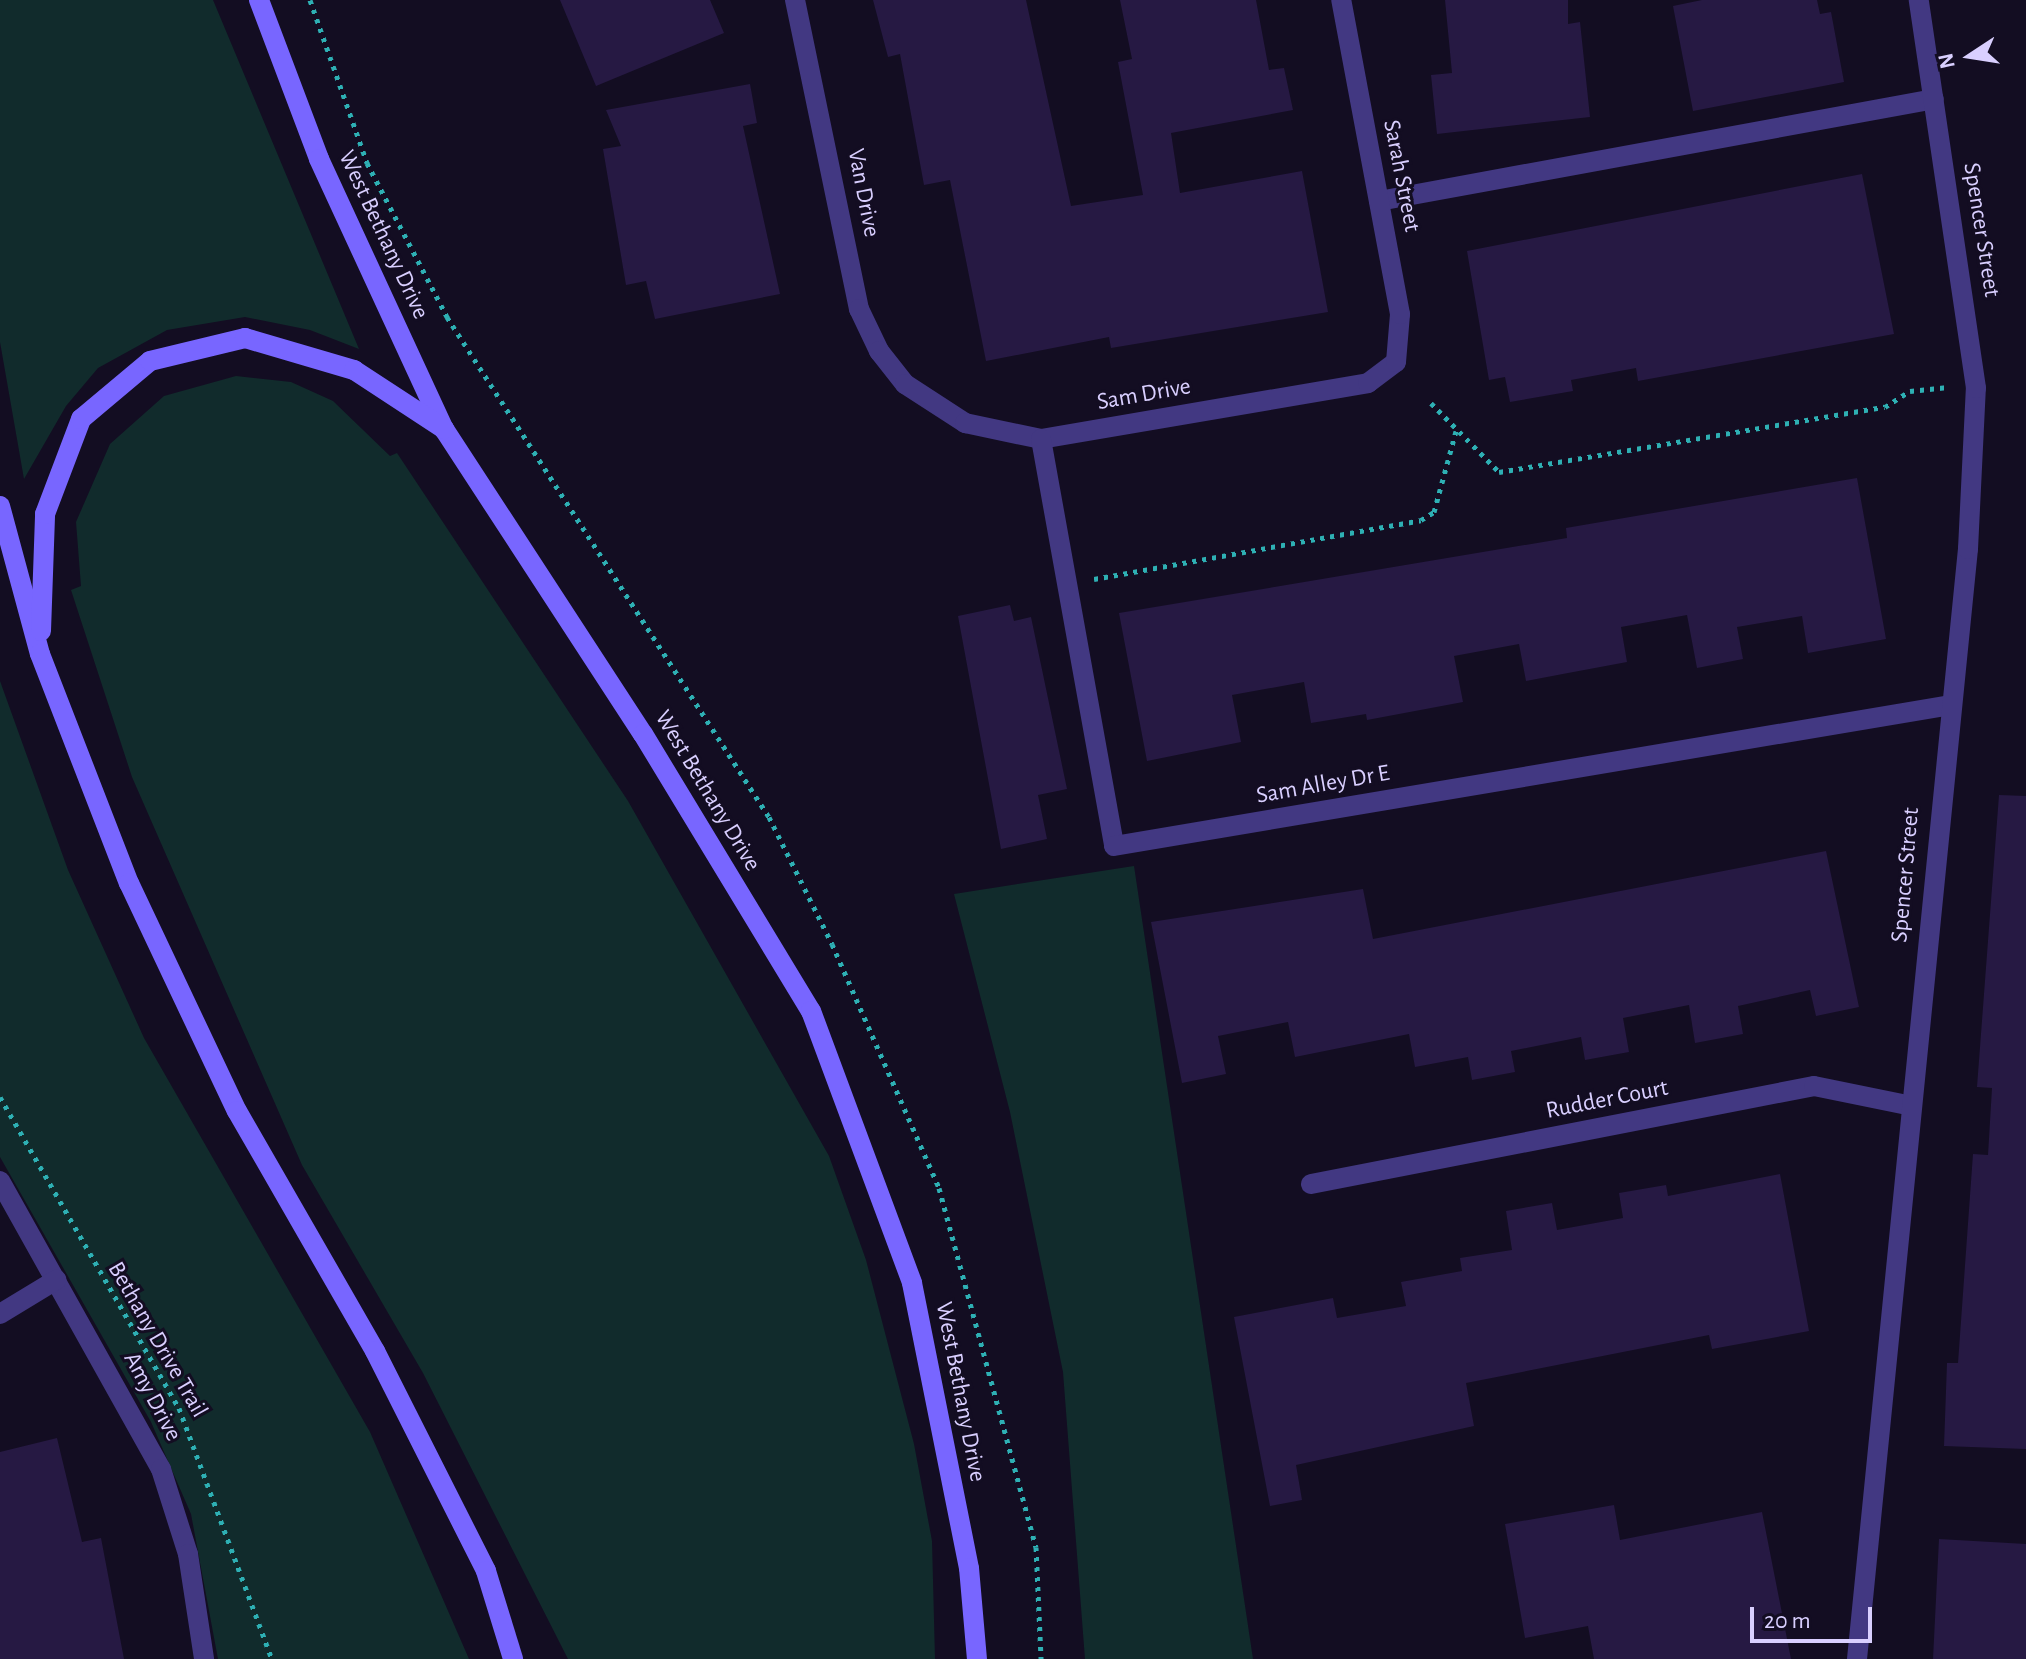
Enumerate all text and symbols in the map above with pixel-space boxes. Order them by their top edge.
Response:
north arrow [1930,16,2010,96]
text: N [1934,51,1959,71]
street label: Sarah Street [1376,118,1426,234]
street label: West Bethany Drive [331,146,435,324]
street label: Van Drive [840,146,886,240]
street label: Spencer Street [1956,161,2006,299]
street label: Sam Drive [1095,373,1193,417]
street label: West Bethany Drive [648,705,766,877]
street label: Sam Alley Dr E [1254,759,1392,811]
street label: Spencer Street [1886,806,1926,944]
street label: Rudder Court [1543,1074,1671,1126]
street label: Bethany Drive Trail [101,1257,213,1423]
street label: West Bethany Drive [928,1300,992,1484]
street label: Amy Drive [117,1348,187,1446]
scale bar [1754,1591,1876,1641]
text: 20 m [1764,1609,1811,1633]

